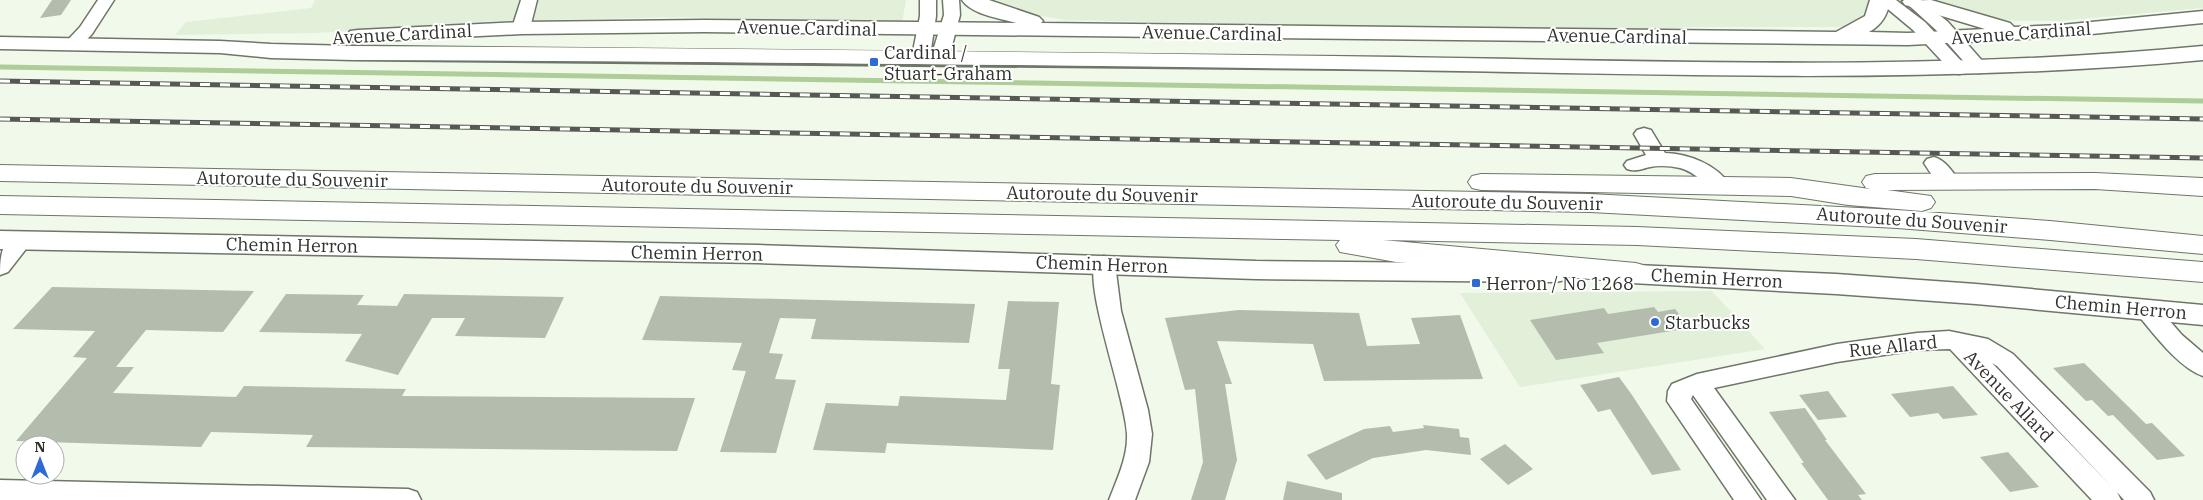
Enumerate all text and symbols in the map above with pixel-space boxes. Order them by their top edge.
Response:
street label: Avenue Cardinal [737,15,877,41]
street label: Avenue Cardinal [1950,17,2092,49]
street label: Avenue Cardinal [331,19,473,49]
street label: Avenue Cardinal [1142,20,1282,46]
street label: Avenue Cardinal [1547,23,1687,49]
place label: Cardinal / Stuart-Graham [884,41,1012,85]
marker: Cardinal / Stuart-Graham [868,56,880,68]
street label: Autoroute du Souvenir [196,166,388,192]
street label: Autoroute du Souvenir [601,173,793,199]
street label: Autoroute du Souvenir [1006,181,1198,207]
street label: Autoroute du Souvenir [1411,189,1603,215]
street label: Autoroute du Souvenir [1816,202,2008,238]
street label: Chemin Herron [226,232,358,258]
street label: Chemin Herron [631,240,763,266]
street label: Chemin Herron [1035,250,1169,278]
street label: Chemin Herron [1650,263,1784,293]
place label: Herron / No 1268 [1486,272,1634,295]
marker: Herron / No 1268 [1470,277,1482,289]
street label: Chemin Herron [2054,290,2188,324]
place label: Starbucks [1665,311,1750,334]
marker: Starbucks [1649,316,1661,328]
street label: Rue Allard [1848,330,1938,362]
street label: Avenue Allard [1959,345,2059,447]
north arrow [15,435,65,485]
text: N [34,438,46,456]

